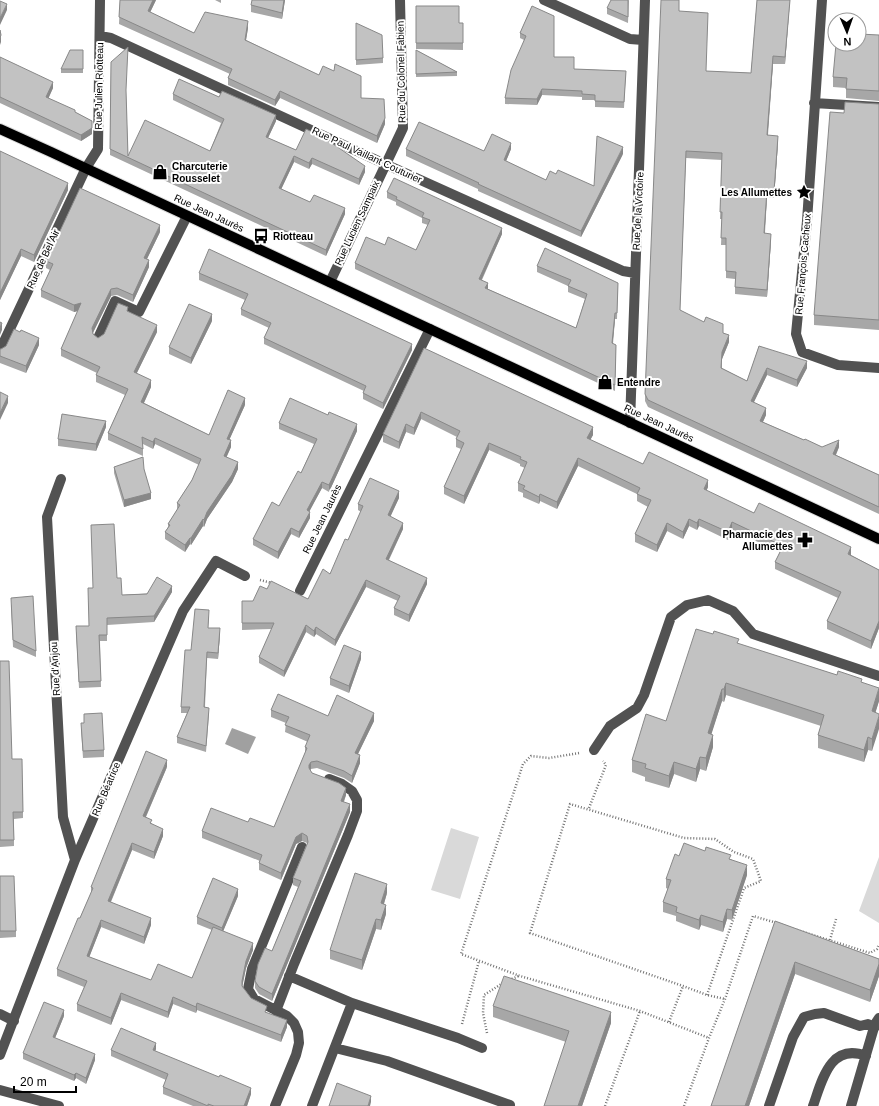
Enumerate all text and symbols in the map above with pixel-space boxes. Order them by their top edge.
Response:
north arrow [827,12,867,52]
street label: Rue du Colonel Fabien [395,21,407,123]
text: N [843,36,852,48]
street label: Rue Julien Riotteau [93,42,105,130]
street label: Rue Paul Vaillant Couturier [310,125,424,186]
place label: Charcuterie Rousselet [172,161,228,184]
shop icon: Charcuterie Rousselet [151,163,169,181]
street label: Rue de la Victoire [630,171,646,251]
street label: Rue Lucien Sampaix [333,179,381,267]
place icon: Les Allumettes [795,183,813,201]
place label: Les Allumettes [721,187,792,198]
street label: Rue Jean Jaurès [172,192,246,234]
street label: Rue François Cacheux [793,213,813,315]
street label: Rue de Bel Air [25,227,62,290]
bus stop icon: Riotteau [252,227,270,245]
place label: Riotteau [273,231,313,242]
shop icon: Entendre [596,373,614,391]
place label: Entendre [617,377,661,388]
street label: Rue Jean Jaurès [622,402,696,444]
street label: Rue Jean Jaurès [300,483,344,555]
place label: Pharmacie des Allumettes [722,529,793,552]
pharmacy icon: Pharmacie des Allumettes [796,531,814,549]
street label: Rue d'Anjou [48,642,62,696]
street label: Rue Béatrice [90,760,123,818]
scale bar [14,1068,76,1094]
text: 20 m [20,1075,47,1089]

